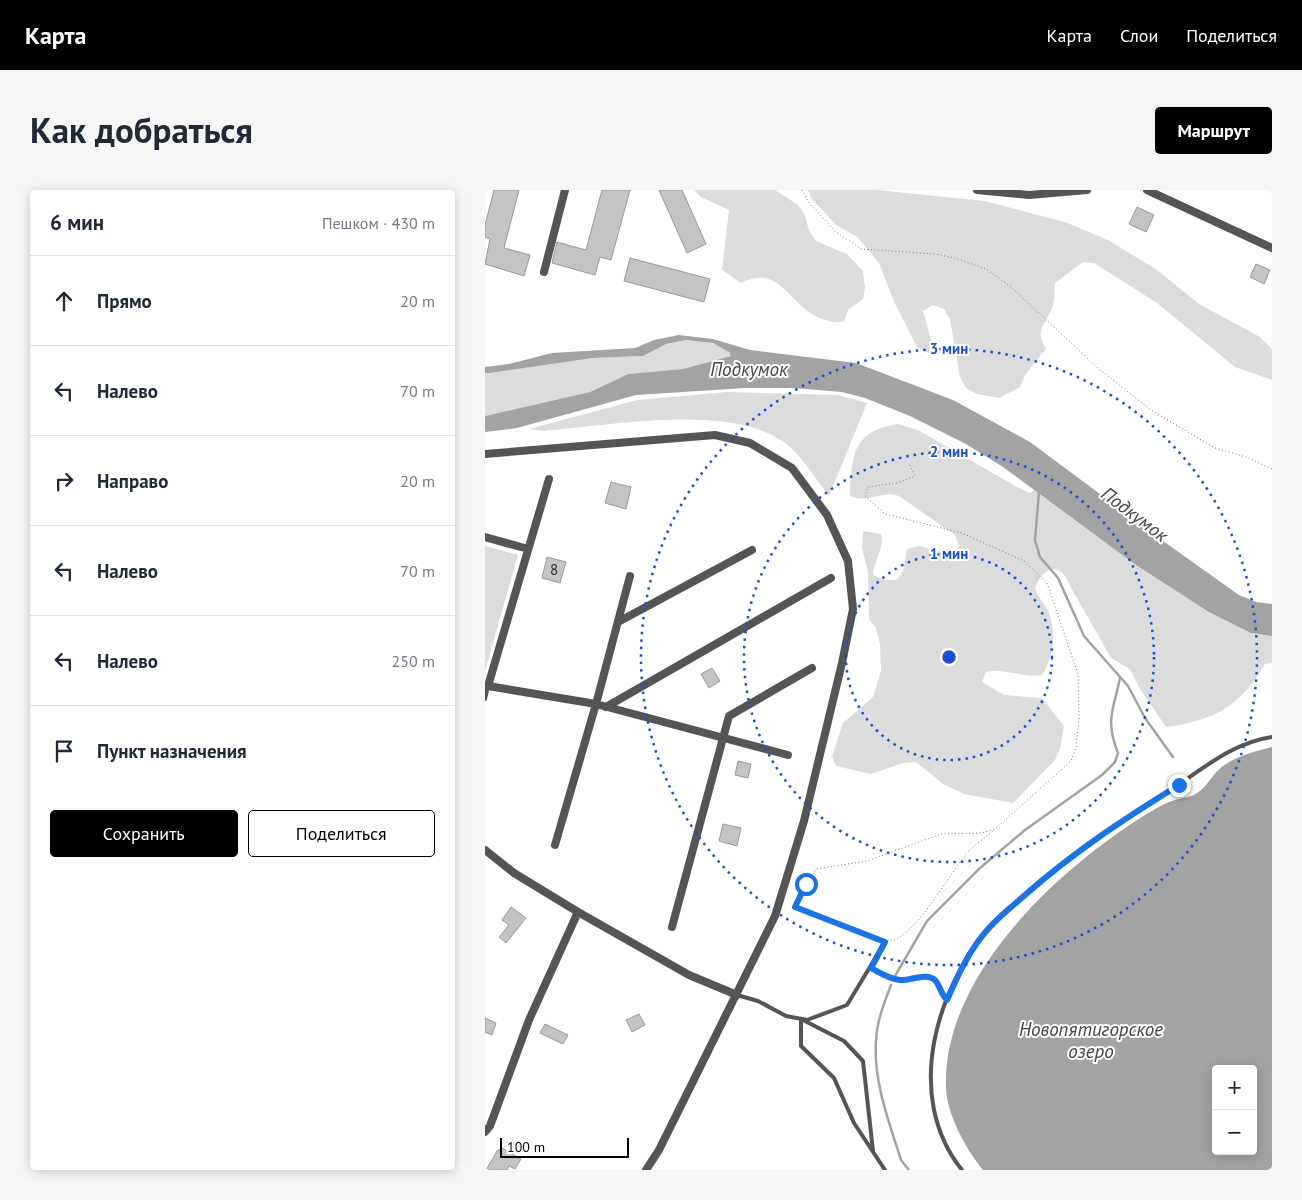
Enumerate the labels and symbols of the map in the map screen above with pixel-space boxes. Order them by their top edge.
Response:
text: 3 мин [930,339,968,358]
water label: Подкумок [710,357,789,381]
text: 2 мин [930,442,968,461]
water label: Подкумок [1097,481,1174,548]
text: 1 мин [930,544,968,563]
house number: 8 [550,560,558,579]
centre of rings [940,648,958,666]
route end [1168,774,1191,797]
route start [795,873,818,896]
water label: Новопятигорское озеро [1019,1017,1163,1063]
scale bar [500,1135,629,1158]

